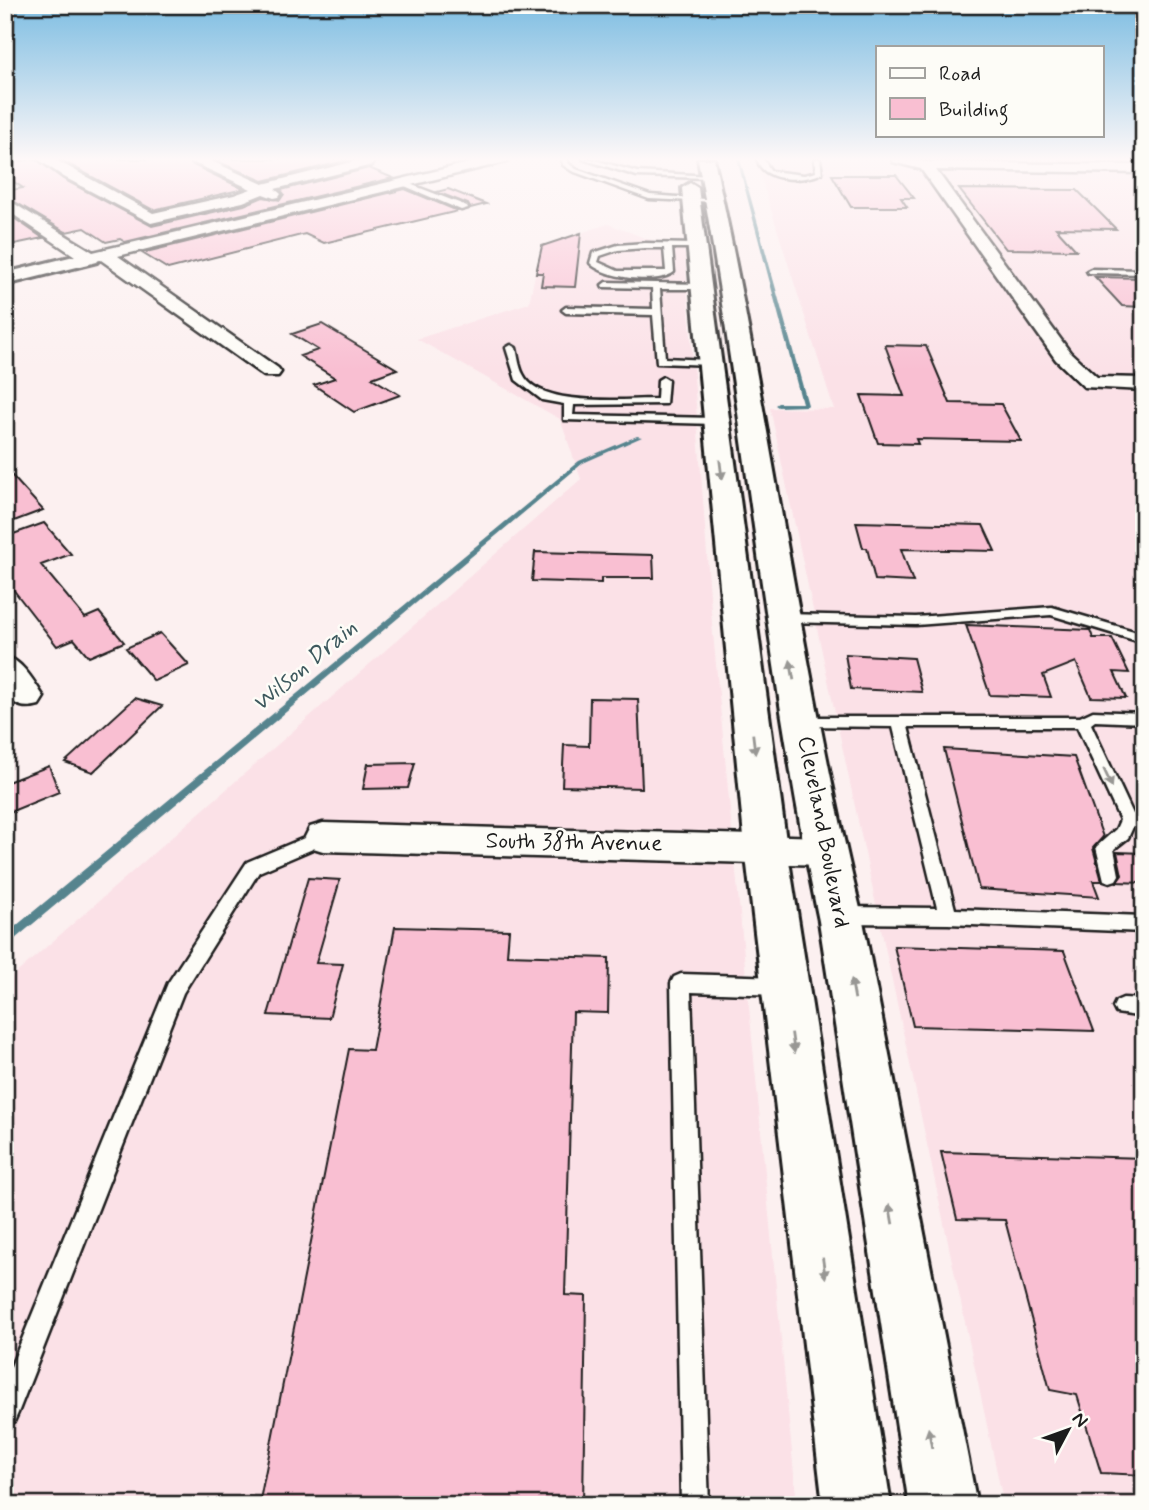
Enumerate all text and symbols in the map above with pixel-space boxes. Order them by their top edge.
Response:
legend [876,46,1104,136]
text: Road [939,60,981,88]
text: Building [939,96,1009,126]
one-way arrow [716,459,727,481]
water label: Wilson Drain [246,613,364,719]
one-way arrow [786,659,797,681]
street label: Cleveland Boulevard [790,733,856,931]
one-way arrow [748,734,759,756]
one-way arrow [1103,768,1114,788]
street label: South 38th Avenue [485,826,663,860]
one-way arrow [847,978,858,1000]
one-way arrow [788,1032,799,1054]
one-way arrow [885,1202,896,1224]
one-way arrow [819,1257,830,1279]
north arrow [1034,1394,1104,1464]
text: N [1066,1407,1093,1433]
one-way arrow [925,1427,936,1449]

